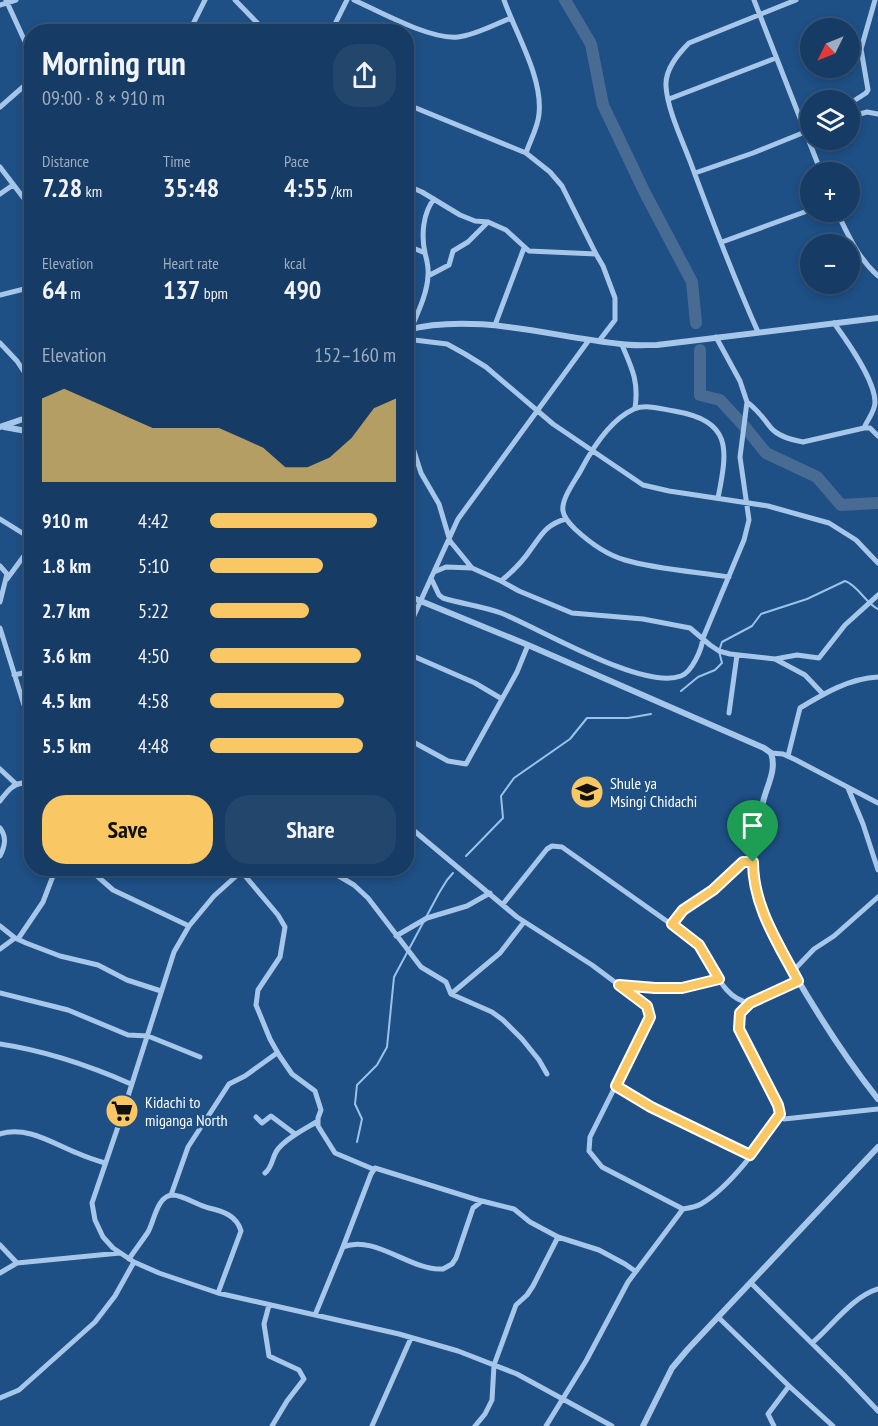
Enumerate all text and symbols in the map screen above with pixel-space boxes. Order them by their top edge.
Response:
north arrow [800,18,860,78]
map controls [800,18,860,294]
text: Morning run [42,41,186,84]
button: share [333,44,396,107]
text: 09:00 · 8 × 910 m [42,85,165,111]
button: layers [800,90,860,150]
text: Distance [42,151,89,171]
text: Time [163,151,191,171]
text: Pace [284,151,309,171]
button: + [800,162,860,222]
text: 7.28 [42,171,82,204]
text: 35:48 [163,171,219,204]
text: 4:55 [284,171,328,204]
text: km [82,181,102,201]
text: /km [328,181,353,201]
button: − [800,234,860,294]
text: Elevation [42,253,93,273]
text: Heart rate [163,253,219,273]
text: kcal [284,253,306,273]
text: 64 [42,273,67,306]
text: 137 [163,273,200,306]
text: 490 [284,273,321,306]
text: m [67,283,81,303]
text: bpm [200,283,228,303]
text: Elevation [42,342,106,368]
text: 152–160 m [314,342,396,368]
text: 910 m [42,508,88,534]
text: 4:42 [138,508,169,534]
text: 1.8 km [42,553,91,579]
text: 5:10 [138,553,169,579]
text: 2.7 km [42,598,90,624]
text: 5:22 [138,598,169,624]
text: 3.6 km [42,643,91,669]
text: 4:50 [138,643,169,669]
text: 4.5 km [42,688,91,714]
text: 4:58 [138,688,169,714]
text: 5.5 km [42,733,91,759]
text: 4:48 [138,733,169,759]
place label: Shule ya Msingi Chidachi [610,773,697,811]
school or university icon: Shule ya Msingi Chidachi [569,774,605,810]
button: Save [42,795,213,864]
button: Share [225,795,396,864]
pin [727,800,778,862]
icon: arrive [736,809,769,842]
place label: Kidachi to miganga North [145,1092,228,1130]
supermarket icon: Kidachi to miganga North [104,1093,140,1129]

